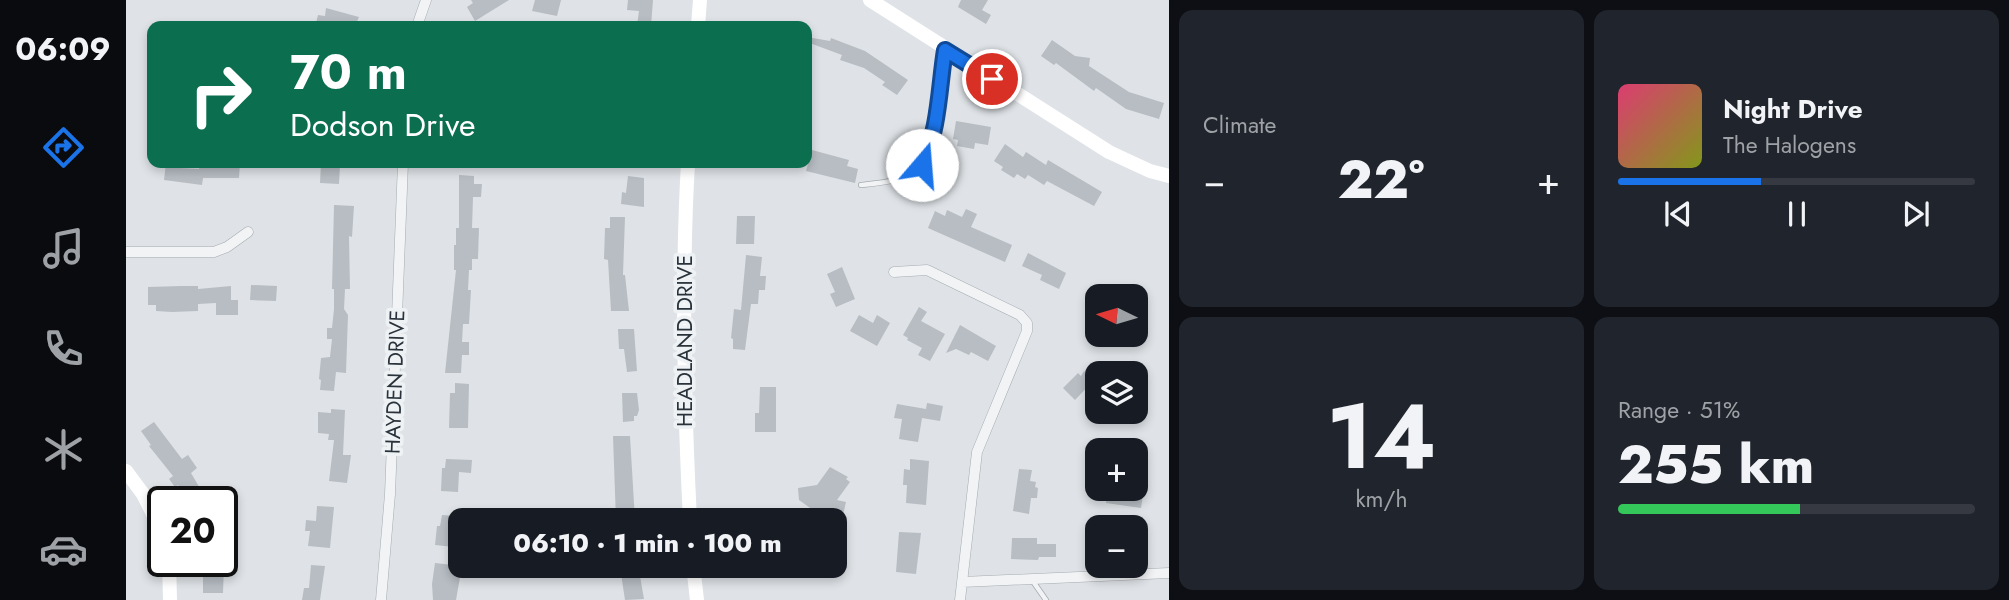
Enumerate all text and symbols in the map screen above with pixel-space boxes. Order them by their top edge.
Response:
text: 06:09 [15,26,111,72]
text: 70 m [290,37,407,107]
icon: right [175,49,266,140]
pin [962,49,1022,109]
icon: arrive [973,60,1011,98]
text: Night Drive [1723,90,1863,128]
text: Dodson Drive [290,102,475,148]
text: Climate [1203,108,1276,142]
icon: directions [39,123,88,172]
position arrow [885,128,959,202]
text: The Halogens [1723,128,1856,162]
text: 22° [1338,142,1424,218]
text: − [1203,153,1225,208]
text: + [1537,153,1560,208]
icon: previous [1659,195,1697,233]
icon: pause [1778,195,1816,233]
icon: next [1897,195,1935,233]
icon: music [39,224,88,273]
street label: HEADLAND DRIVE [670,255,700,427]
north arrow [1085,284,1148,346]
map controls [1085,284,1148,578]
street label: HAYDEN DRIVE [377,309,413,455]
icon: phone [39,324,88,373]
button: layers [1085,361,1148,424]
text: 14 [1327,371,1436,502]
text: Range · 51% [1618,393,1740,427]
icon: climate [39,425,88,474]
text: 255 km [1618,427,1814,503]
button: + [1085,438,1148,501]
text: km/h [1356,482,1407,516]
speed limit sign: 20 [147,486,238,577]
button: − [1085,515,1148,578]
text: 06:10 · 1 min · 100 m [513,524,782,562]
icon: car [39,525,88,574]

